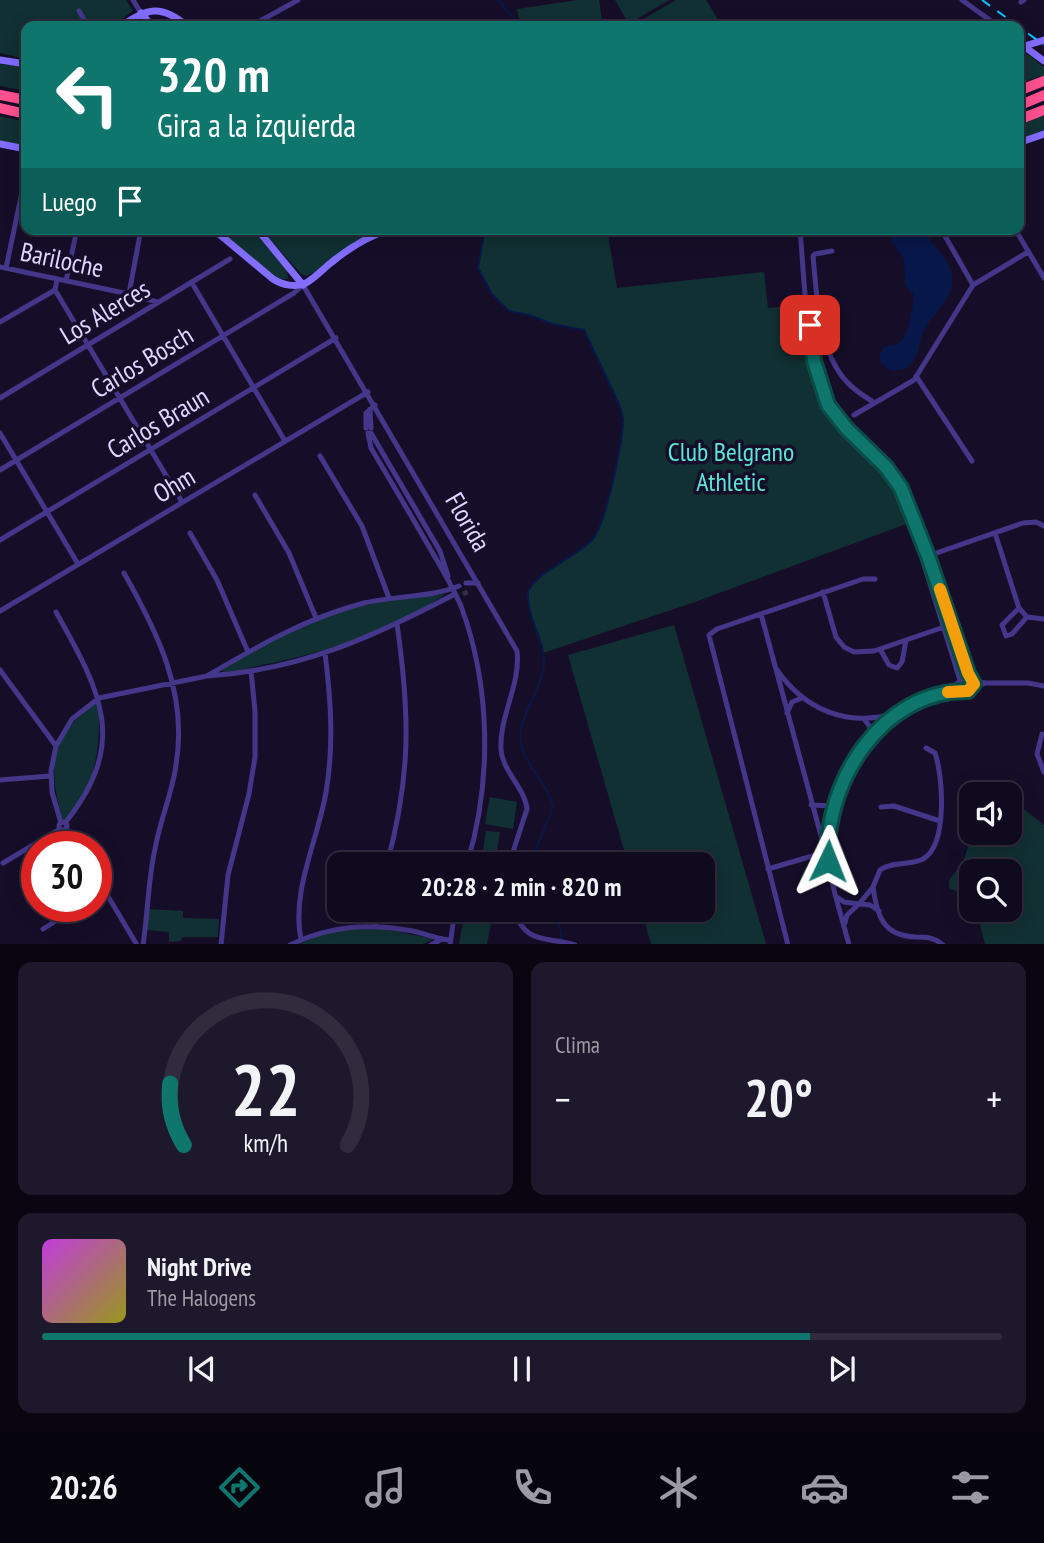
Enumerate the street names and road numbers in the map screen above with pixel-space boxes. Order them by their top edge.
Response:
street label: Bariloche [18,235,107,284]
street label: Los Alerces [54,272,156,351]
street label: Carlos Bosch [85,318,199,405]
street label: Carlos Braun [101,379,215,466]
street label: Ohm [147,459,201,510]
street label: Florida [439,486,498,557]

